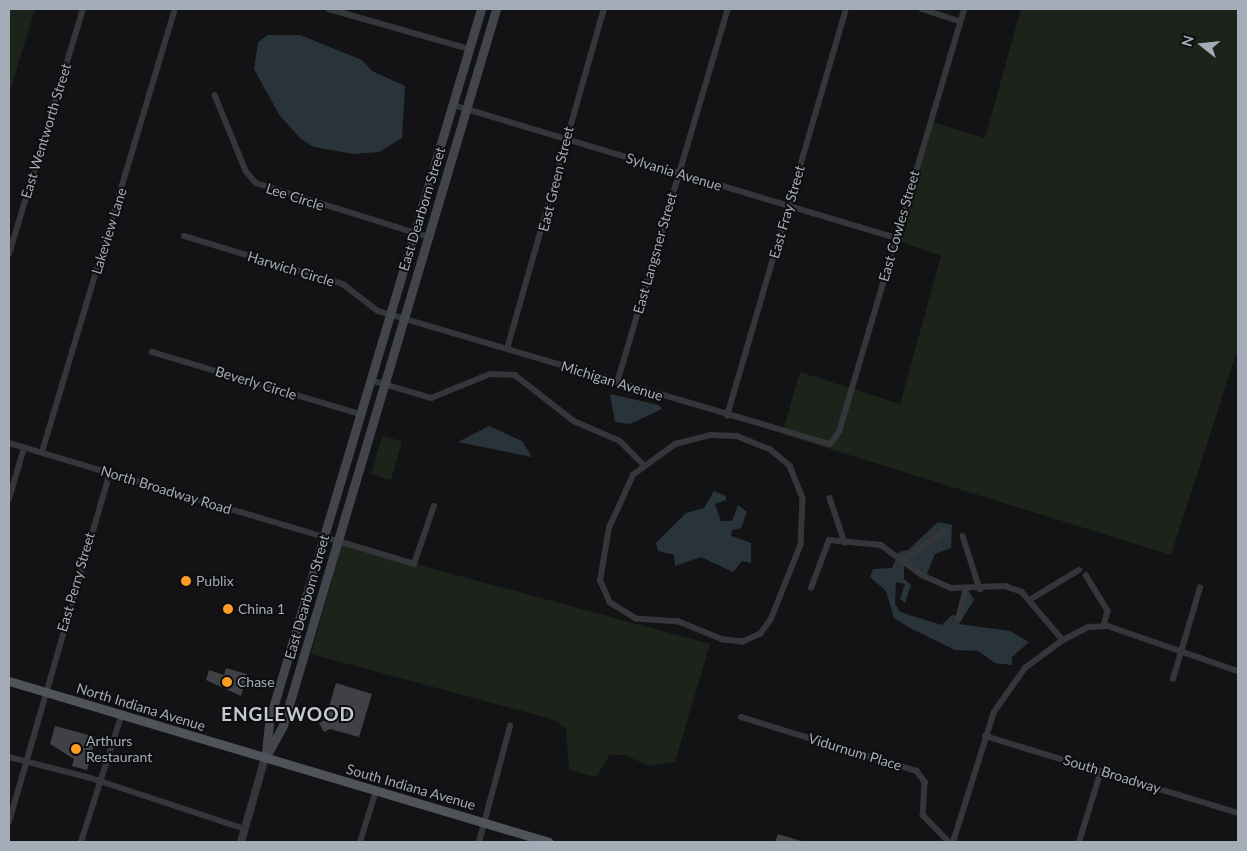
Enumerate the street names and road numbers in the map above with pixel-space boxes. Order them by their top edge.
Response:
street label: East Wentworth Street [17,61,75,201]
street label: East Green Street [535,125,577,233]
street label: East Dearborn Street [395,145,449,273]
street label: Sylvania Avenue [624,149,724,195]
street label: East Fray Street [766,163,808,261]
street label: East Cowles Street [875,168,923,284]
street label: Lee Circle [264,180,326,214]
street label: Lakeview Lane [88,186,130,276]
street label: East Langsner Street [630,190,680,316]
street label: Harwich Circle [246,248,336,290]
street label: Michigan Avenue [559,357,665,405]
street label: Beverly Circle [213,363,299,403]
street label: North Broadway Road [99,462,233,518]
street label: East Perry Street [54,530,98,634]
street label: East Dearborn Street [281,533,333,661]
street label: North Indiana Avenue [74,679,208,735]
street label: Vidurnum Place [806,730,904,774]
street label: South Broadway [1061,751,1163,797]
street label: South Indiana Avenue [344,760,478,814]

